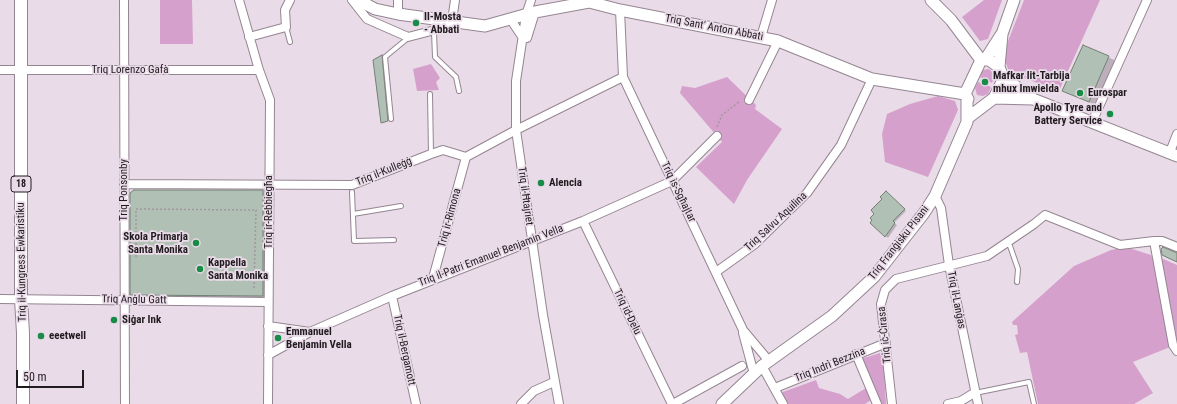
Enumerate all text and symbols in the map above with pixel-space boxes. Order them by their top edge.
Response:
place label: Il-Mosta - Abbati [424,10,461,36]
street label: Triq Sant' Anton Abbati [664,12,764,44]
marker: Il-Mosta - Abbati [411,18,421,28]
street label: Triq Lorenzo Gafà [91,63,169,77]
place label: Mafkar lit-Tarbija mhux Imwielda [993,69,1070,95]
marker: Mafkar lit-Tarbija mhux Imwielda [980,77,990,87]
place label: Eurospar [1088,86,1127,100]
marker: Eurospar [1075,88,1085,98]
place label: Apollo Tyre and Battery Service [1033,101,1102,127]
marker: Apollo Tyre and Battery Service [1105,109,1115,119]
street label: Triq il-Kulleġġ [354,155,414,189]
street label: Triq Ponsonby [117,159,131,221]
street label: Triq is-Sgħajtar [658,160,698,224]
street label: Triq il-Ħtajriet [514,166,536,226]
street label: Triq ir-Rebbiegħa [262,175,276,249]
road number: 18 [11,176,31,192]
place label: Alencia [549,176,582,190]
marker: Alencia [536,178,546,188]
street label: Triq ir-Rimona [436,187,464,249]
street label: Triq Salvu Aquilina [742,190,810,254]
street label: Triq il-Kungress Ewkaristiku [14,202,30,322]
street label: Triq Franġisku Pisani [866,203,932,283]
street label: Triq il-Patri Emanuel Benjamin Vella [417,222,565,290]
place label: Skola Primarja Santa Monika [123,230,188,256]
marker: Skola Primarja Santa Monika [191,238,201,248]
place label: Kappella Santa Monika [208,256,268,282]
marker: Kappella Santa Monika [195,264,205,274]
street label: Triq il-Lanġas [944,270,968,330]
street label: Triq id-Delu [610,287,644,337]
street label: Triq Anġlu Gatt [101,293,167,307]
street label: Triq iċ-Ċirasa [875,306,895,364]
place label: Siġar Ink [122,313,161,327]
street label: Triq il-Bergamott [390,313,418,387]
marker: Siġar Ink [109,315,119,325]
place label: Emmanuel Benjamin Vella [286,325,352,351]
place label: eeetwell [49,329,86,343]
marker: eeetwell [36,331,46,341]
marker: Emmanuel Benjamin Vella [273,333,283,343]
street label: Triq Indrì Bezzina [793,345,867,385]
scale bar [18,362,86,388]
text: 50 m [23,370,47,384]

